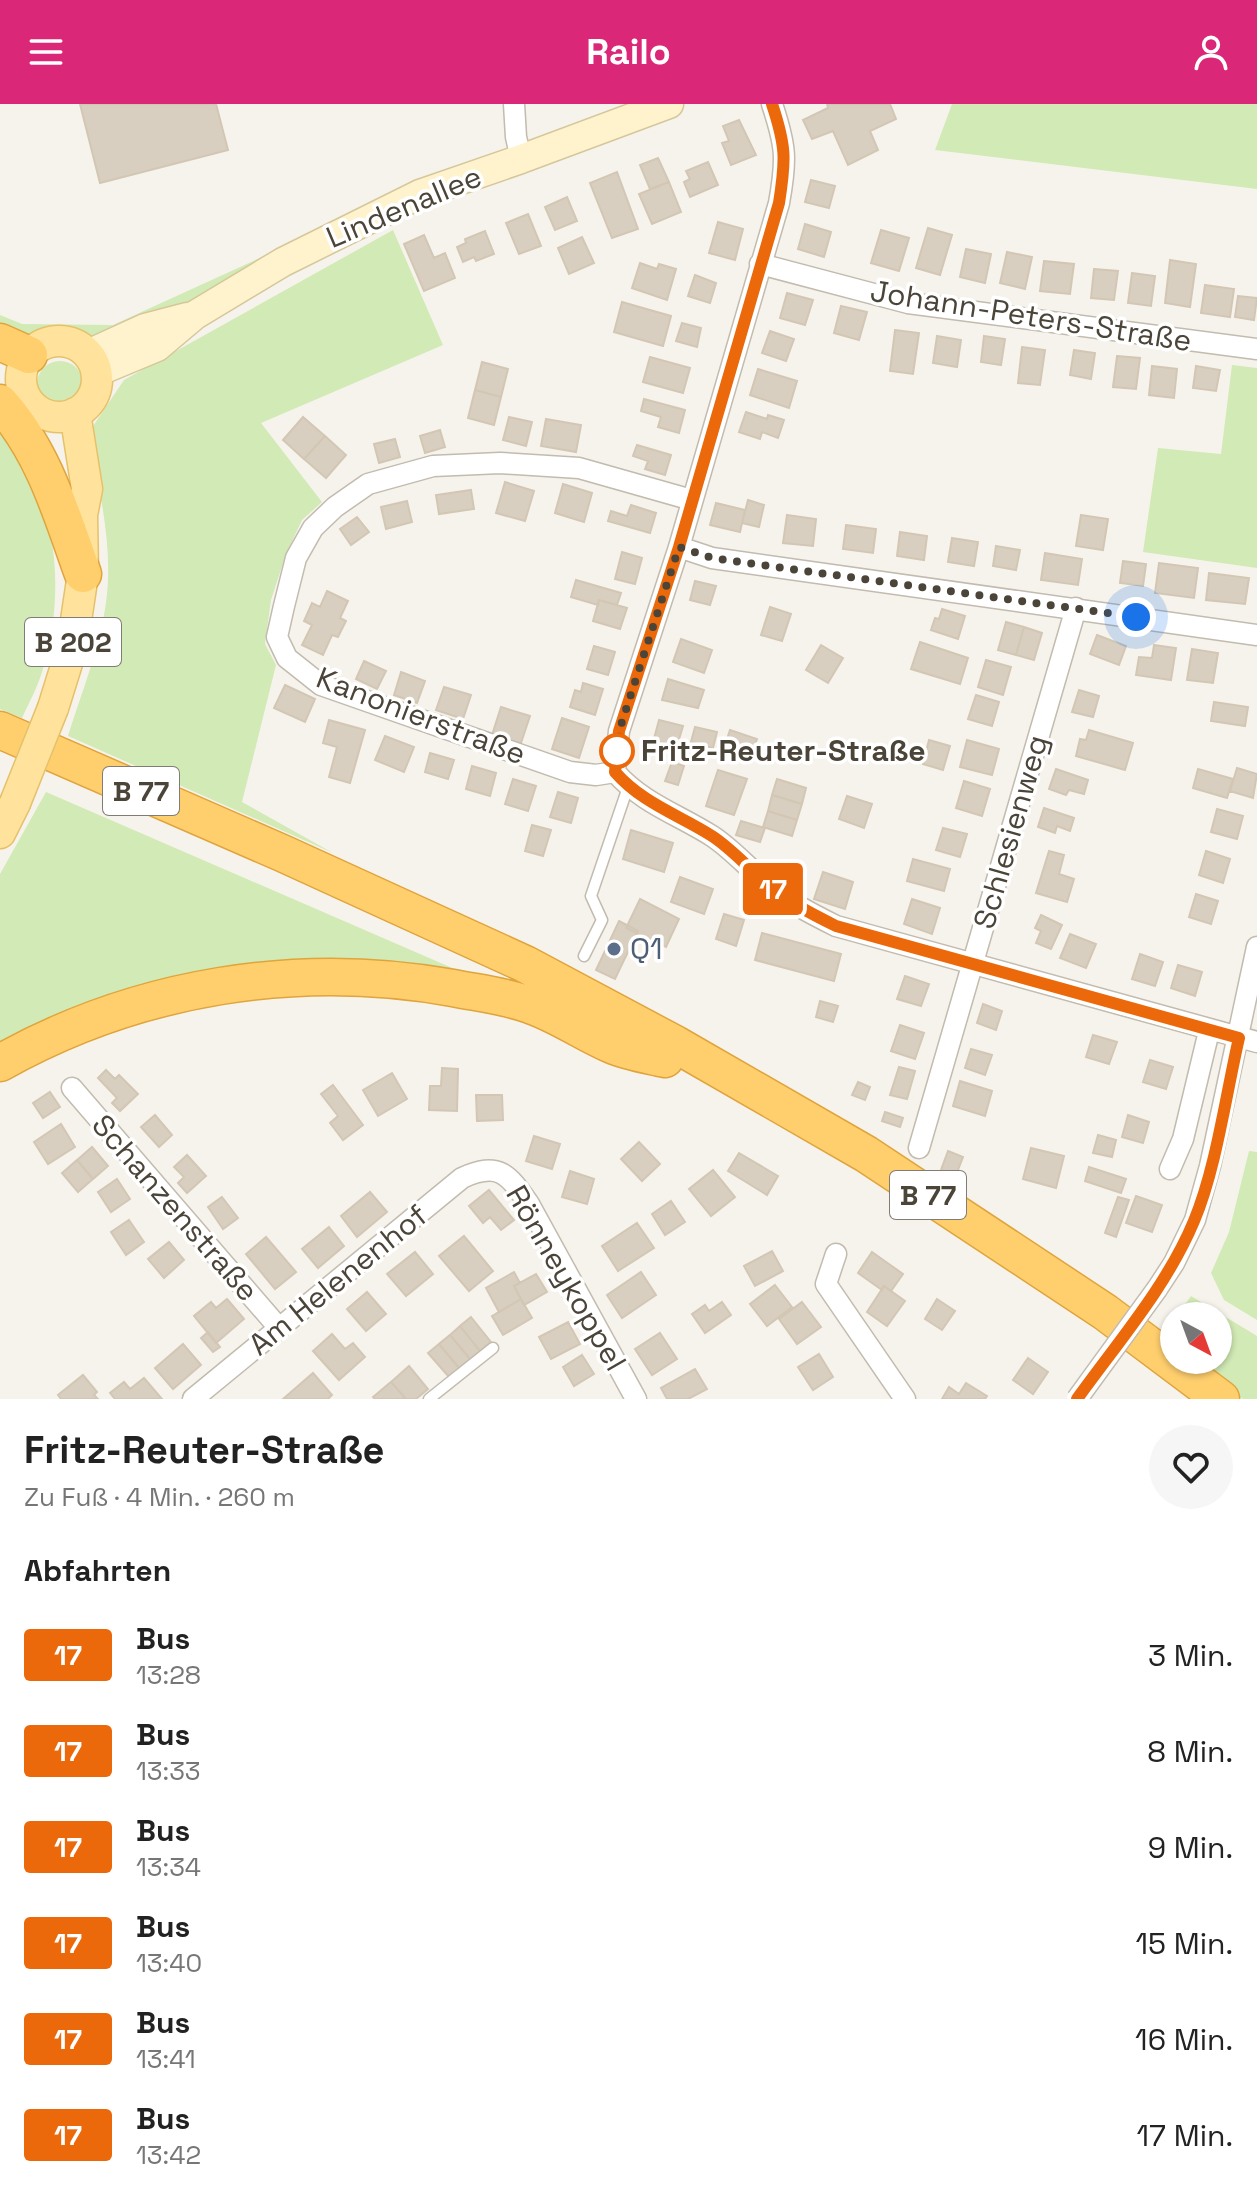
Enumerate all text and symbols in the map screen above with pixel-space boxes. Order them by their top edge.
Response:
text: Railo [586,29,671,75]
icon: menu [24,30,68,74]
icon: person [1189,30,1233,74]
street label: Lindenallee [320,156,487,257]
street label: Johann-Peters-Straße [868,271,1194,360]
your location [1116,597,1156,637]
road number: B 202 [25,618,121,666]
street label: Kanonierstraße [311,658,531,773]
street label: Schlesienweg [964,730,1057,933]
place label: Fritz-Reuter-Straße [641,731,926,770]
marker: Fritz-Reuter-Straße [600,734,634,768]
road number: B 77 [103,767,179,815]
line badge: 17 [737,863,809,915]
text: 17 [759,871,787,907]
place label: Q1 [630,929,663,968]
marker: Q1 [605,940,623,958]
street label: Schanzenstraße [83,1106,267,1309]
road number: B 77 [890,1171,966,1219]
street label: Rönneykoppel [498,1178,635,1378]
street label: Am Helenenhof [240,1196,435,1364]
north arrow [1160,1302,1232,1374]
map controls [1160,1302,1232,1374]
button: heart [1149,1425,1233,1509]
text: Fritz-Reuter-Straße [24,1426,385,1474]
text: Zu Fuß · 4 Min. · 260 m [24,1480,295,1514]
text: Abfahrten [24,1551,171,1590]
text: Bus [136,1619,190,1658]
text: 3 Min. [1148,1636,1233,1675]
text: 17 [54,1637,82,1673]
text: 13:28 [136,1658,201,1692]
text: Bus [136,1715,190,1754]
text: 8 Min. [1147,1732,1233,1771]
text: 17 [54,1733,82,1769]
text: 13:33 [136,1754,201,1788]
text: Bus [136,1811,190,1850]
text: 9 Min. [1148,1828,1233,1867]
text: 17 [54,1829,82,1865]
text: 13:34 [136,1850,201,1884]
text: Bus [136,1907,190,1946]
text: 15 Min. [1136,1924,1233,1963]
text: 17 [54,1925,82,1961]
text: 13:40 [136,1946,202,1980]
text: Bus [136,2003,190,2042]
text: 16 Min. [1135,2020,1233,2059]
text: 17 [54,2021,82,2057]
text: 13:41 [136,2042,196,2076]
text: Bus [136,2099,190,2138]
text: 17 Min. [1137,2116,1233,2155]
text: 17 [54,2117,82,2153]
text: 13:42 [136,2138,201,2172]

